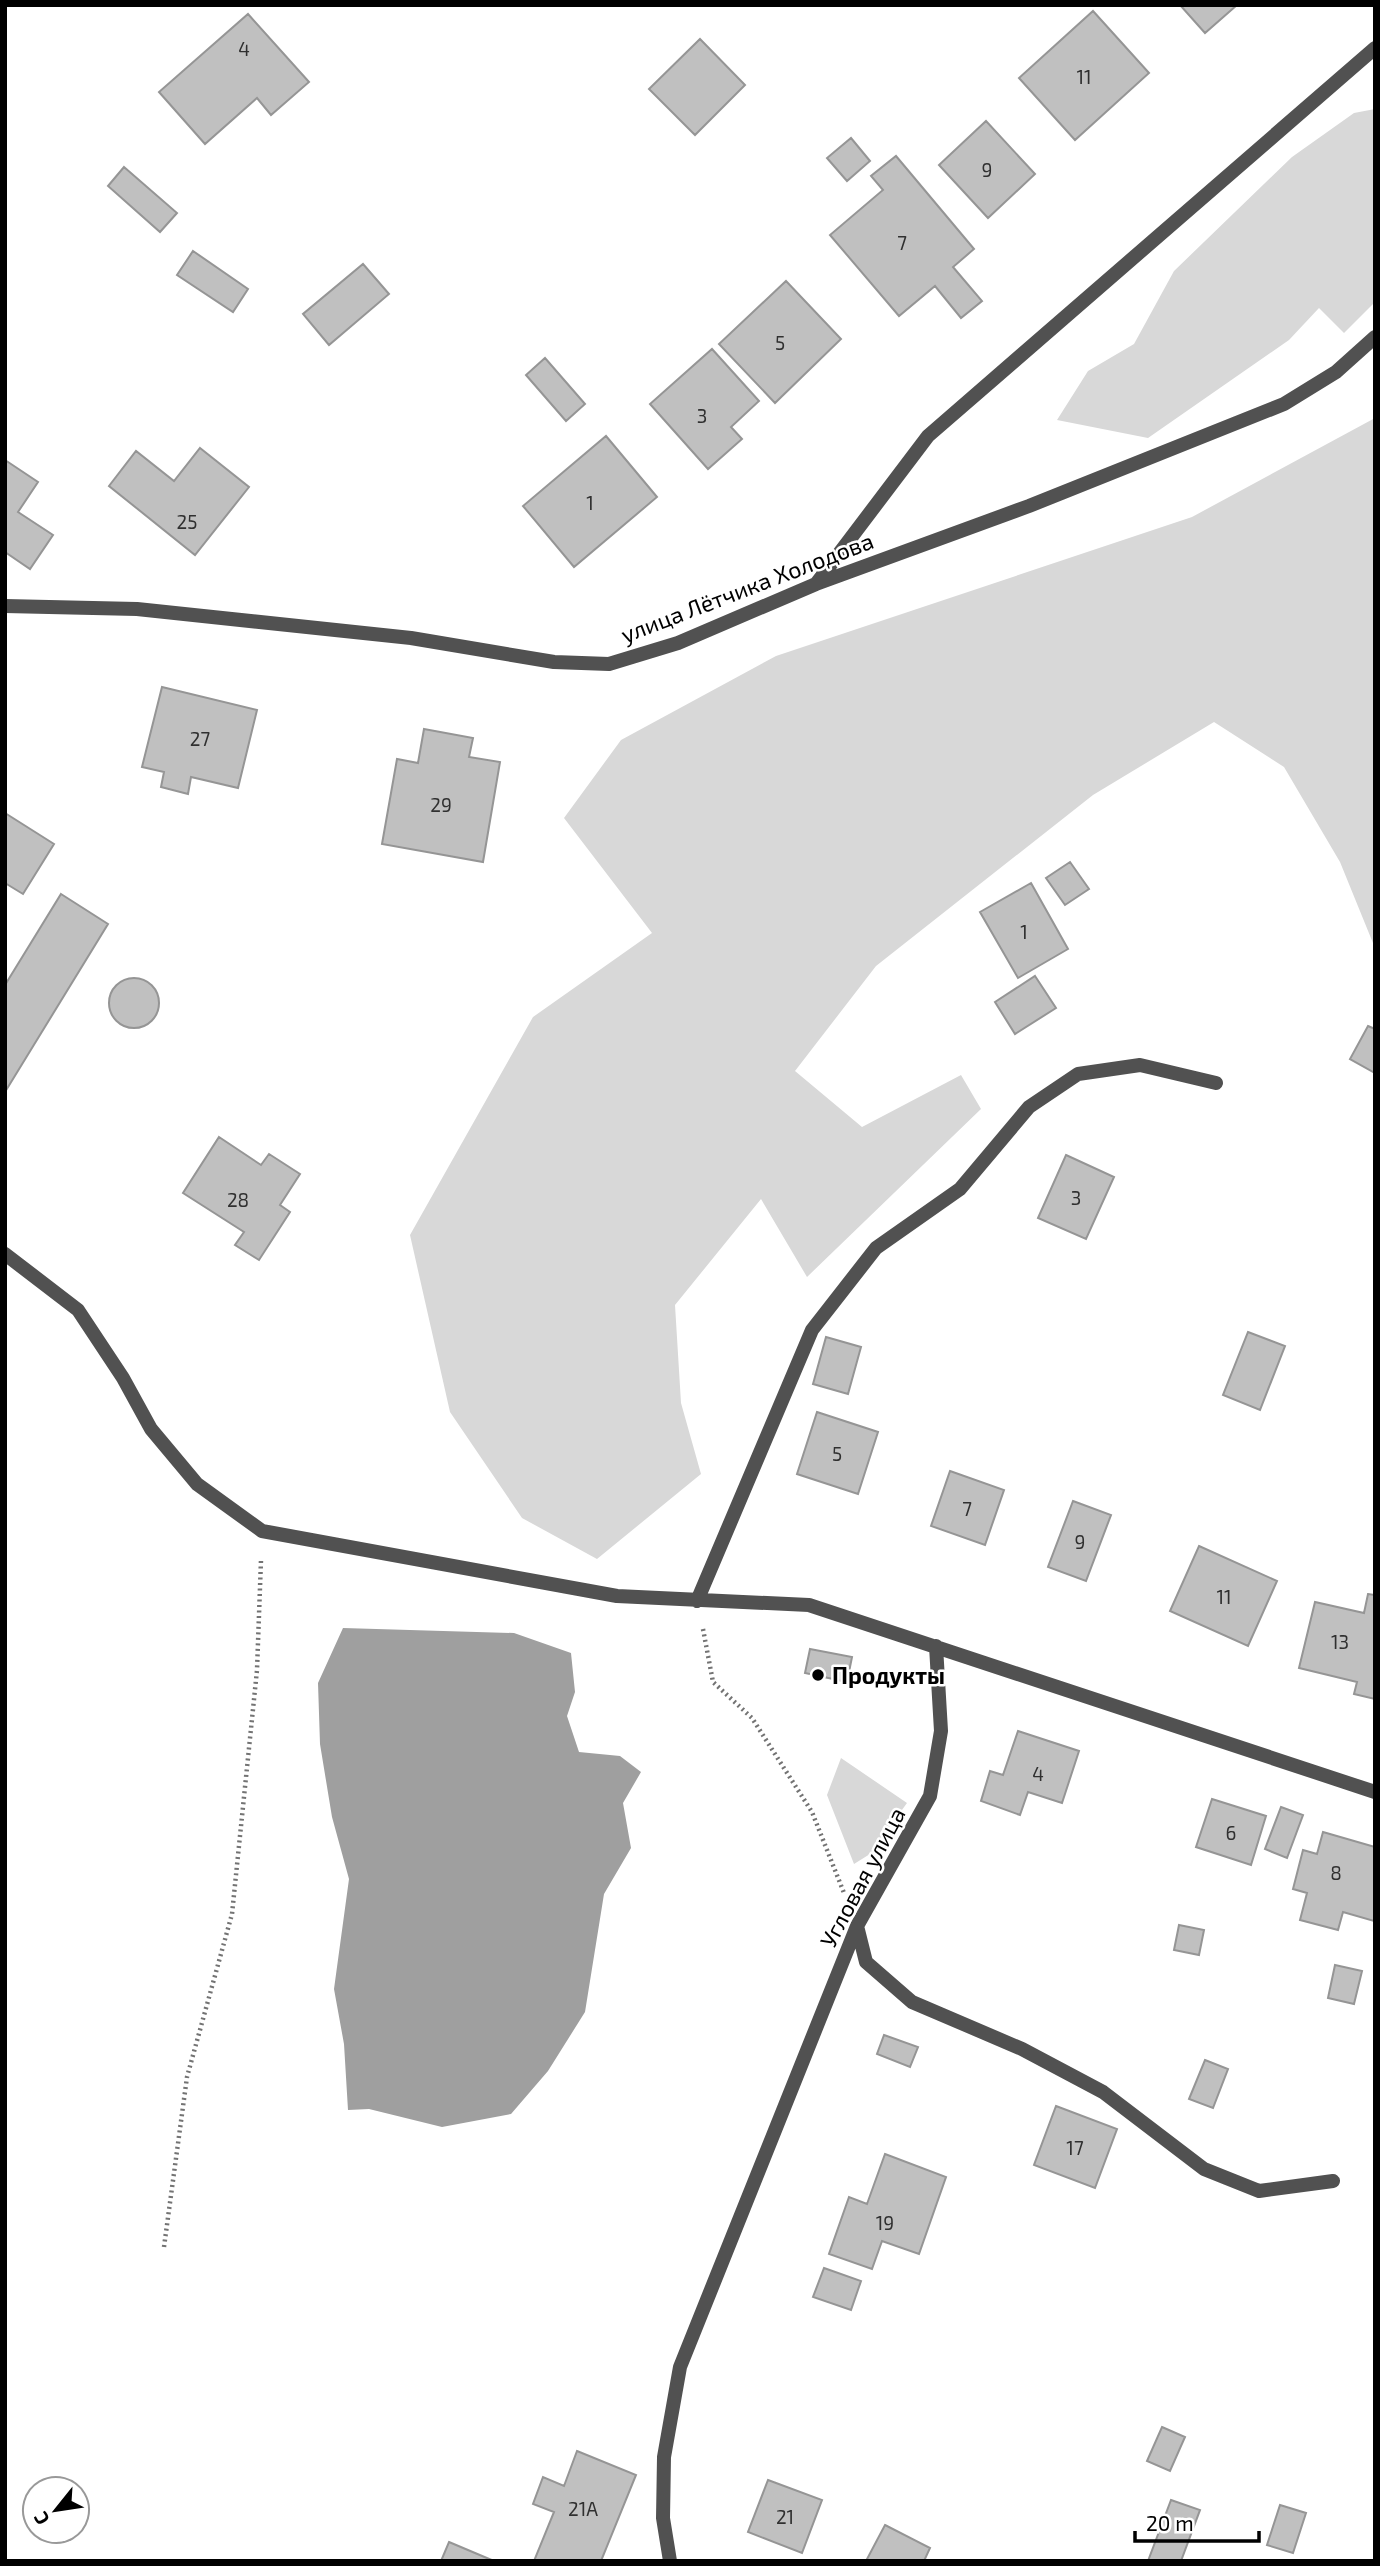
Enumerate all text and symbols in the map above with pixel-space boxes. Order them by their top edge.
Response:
house number: 4 [238,37,250,60]
house number: 11 [1076,65,1092,88]
house number: 9 [982,158,992,181]
house number: 7 [897,231,907,254]
house number: 5 [775,331,785,354]
house number: 3 [697,404,707,427]
house number: 1 [586,491,594,514]
house number: 25 [177,510,197,533]
street label: улица Лётчика Холодова [617,526,877,649]
house number: 27 [190,727,210,750]
house number: 29 [430,793,452,816]
house number: 1 [1020,920,1028,943]
house number: 3 [1071,1186,1081,1209]
house number: 28 [227,1188,249,1211]
house number: 5 [832,1442,842,1465]
house number: 7 [962,1497,972,1520]
house number: 9 [1075,1530,1085,1553]
house number: 11 [1216,1585,1232,1608]
house number: 13 [1331,1630,1349,1653]
place label: Продукты [832,1661,945,1689]
marker: Продукты [810,1667,826,1683]
house number: 4 [1032,1762,1044,1785]
street label: Угловая улица [813,1802,912,1952]
house number: 6 [1226,1821,1236,1844]
house number: 8 [1330,1861,1342,1884]
house number: 17 [1066,2136,1084,2159]
house number: 19 [876,2211,894,2234]
north arrow [21,2475,91,2545]
house number: 21А [568,2497,598,2520]
scale bar [1135,2500,1259,2544]
house number: 21 [776,2505,794,2528]
text: С [28,2508,54,2529]
text: 20 m [1146,2510,1194,2535]

